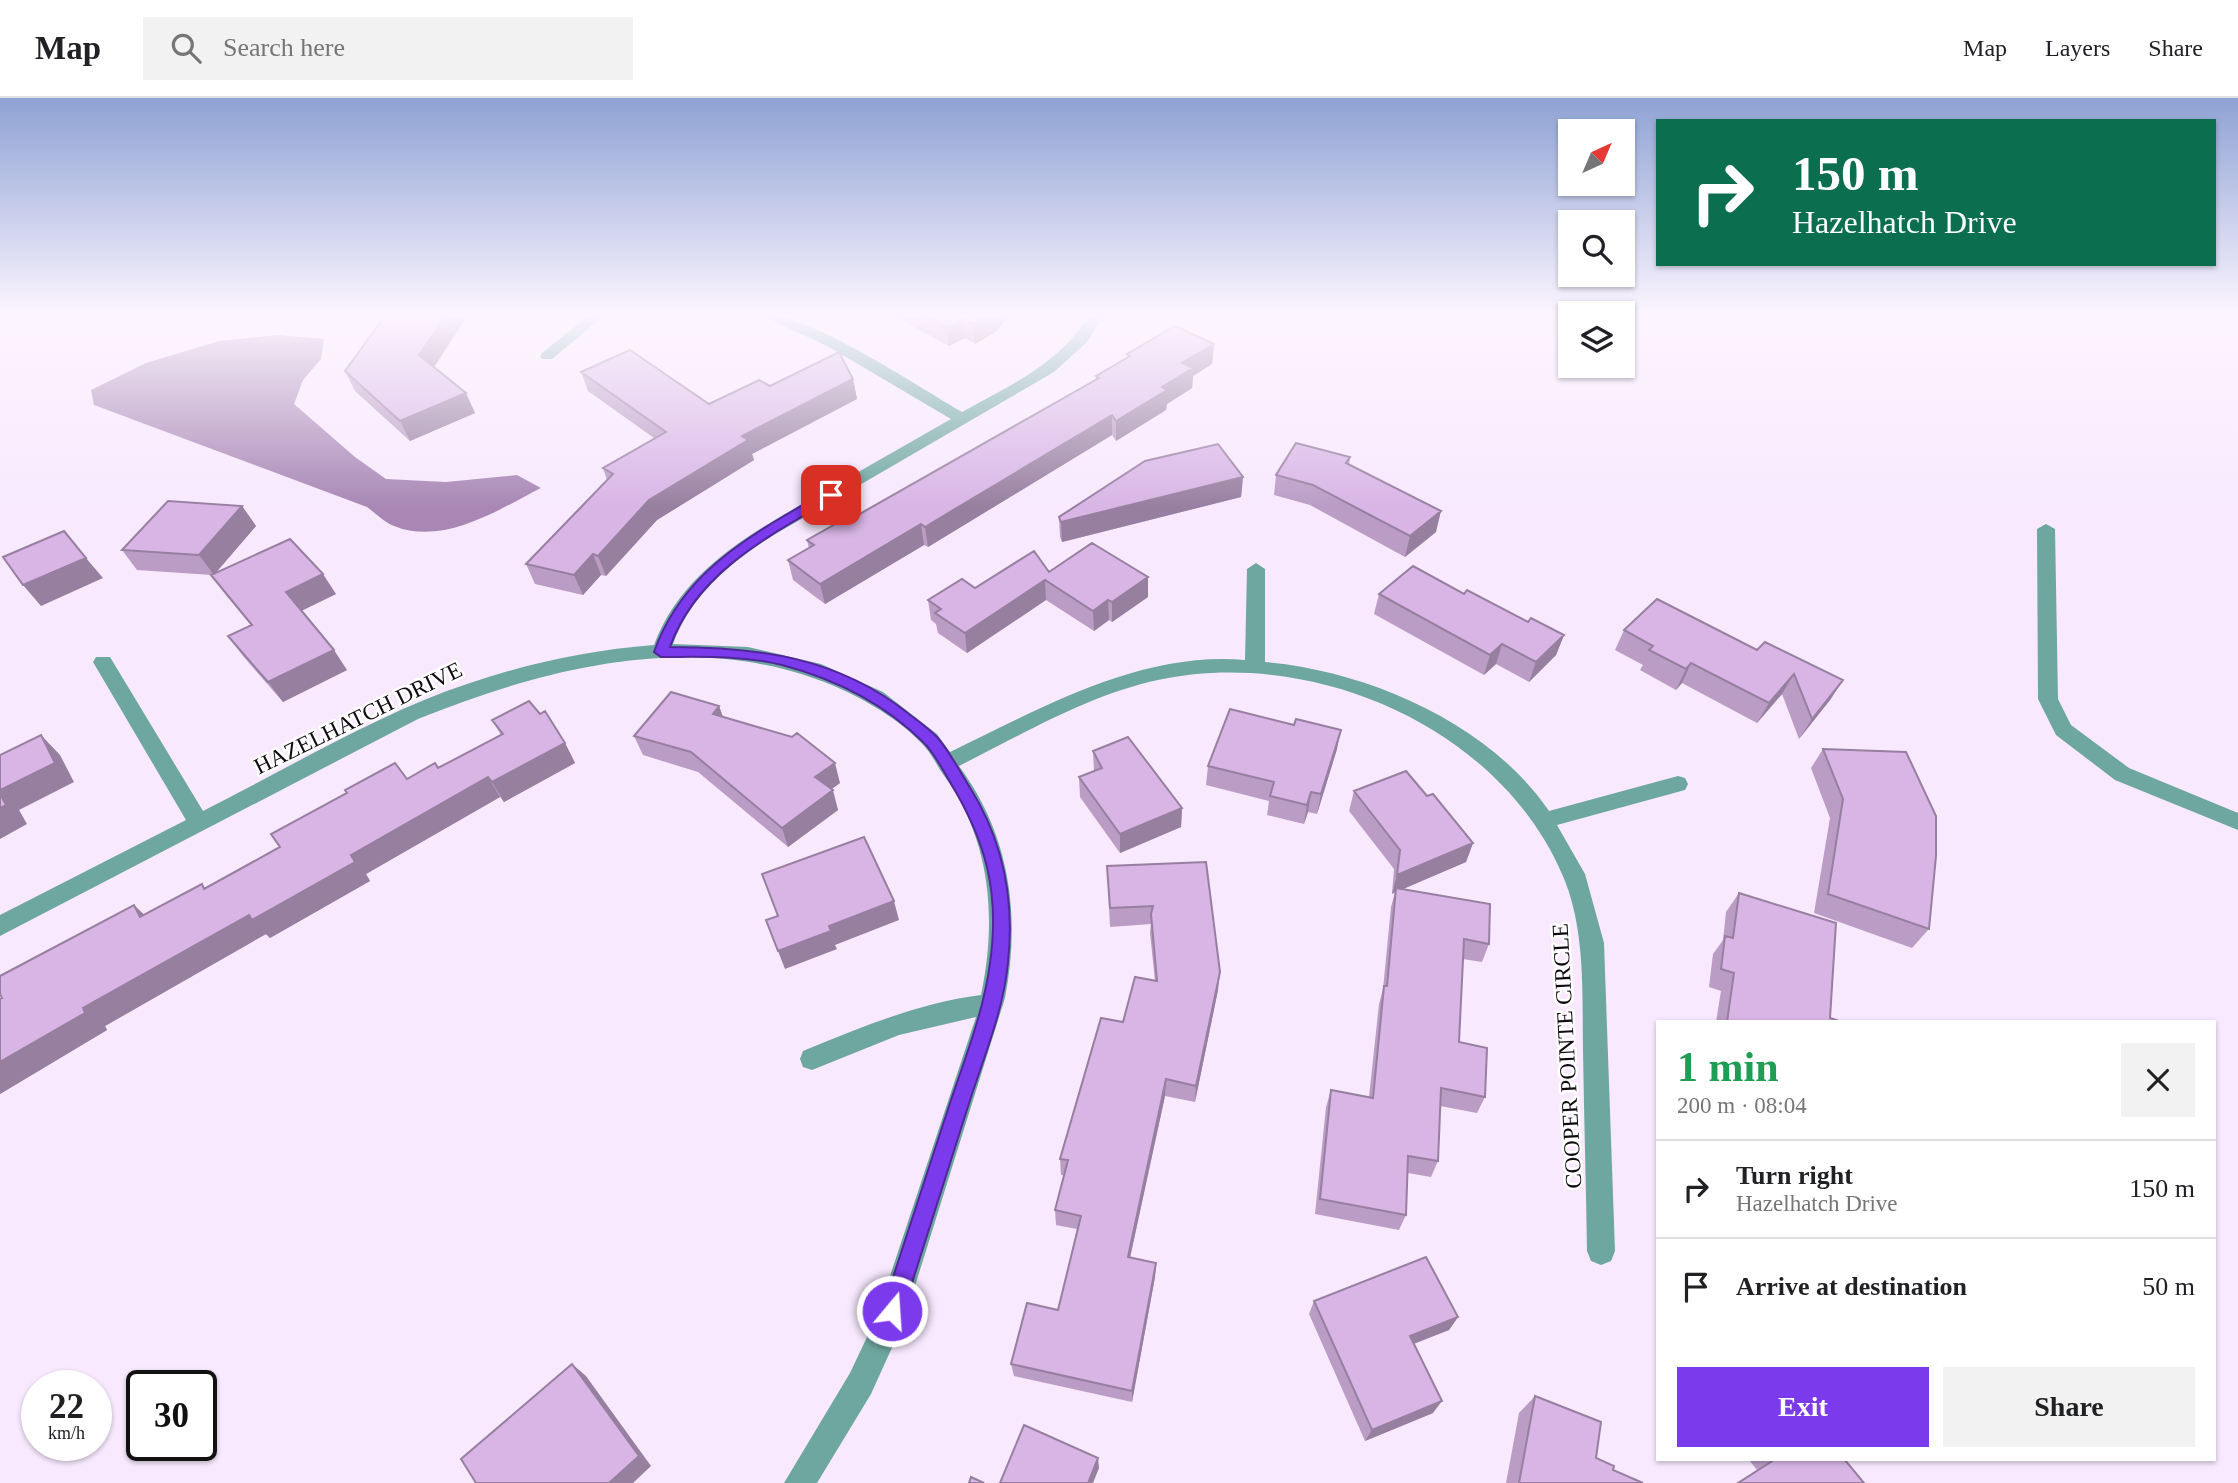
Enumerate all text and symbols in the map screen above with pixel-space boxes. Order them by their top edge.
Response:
search box [143,17,633,80]
icon: search [167,29,205,67]
text: Map [35,30,101,66]
text: Search here [223,33,345,62]
text: Map [1963,35,2007,61]
text: Layers [2045,35,2110,61]
text: Share [2148,35,2203,61]
north arrow [1558,119,1634,196]
map controls [1558,119,1635,378]
text: 150 m [1792,146,1919,201]
icon: right [1677,147,1768,238]
text: Hazelhatch Drive [1792,204,2017,240]
button: search [1558,210,1635,287]
button: layers [1558,301,1635,378]
pin [801,465,861,525]
icon: arrive [812,476,850,514]
street label: HAZELHATCH DRIVE [250,657,466,779]
street label: COOPER POINTE CIRCLE [1548,923,1586,1189]
button: close [2121,1043,2195,1117]
text: 1 min [1677,1044,1779,1090]
text: 200 m · 08:04 [1677,1093,1807,1118]
text: Turn right [1736,1161,1853,1190]
icon: right [1677,1170,1715,1208]
text: 150 m [2129,1174,2195,1203]
text: Hazelhatch Drive [1736,1191,1898,1216]
icon: arrive [1677,1268,1715,1306]
text: Arrive at destination [1736,1272,1967,1301]
text: 50 m [2142,1272,2195,1301]
position arrow [855,1274,929,1348]
button: Exit [1677,1367,1929,1447]
button: Share [1943,1367,2195,1447]
speed limit sign: 30 [126,1370,217,1461]
text: 22 [49,1387,84,1426]
text: km/h [48,1423,85,1443]

